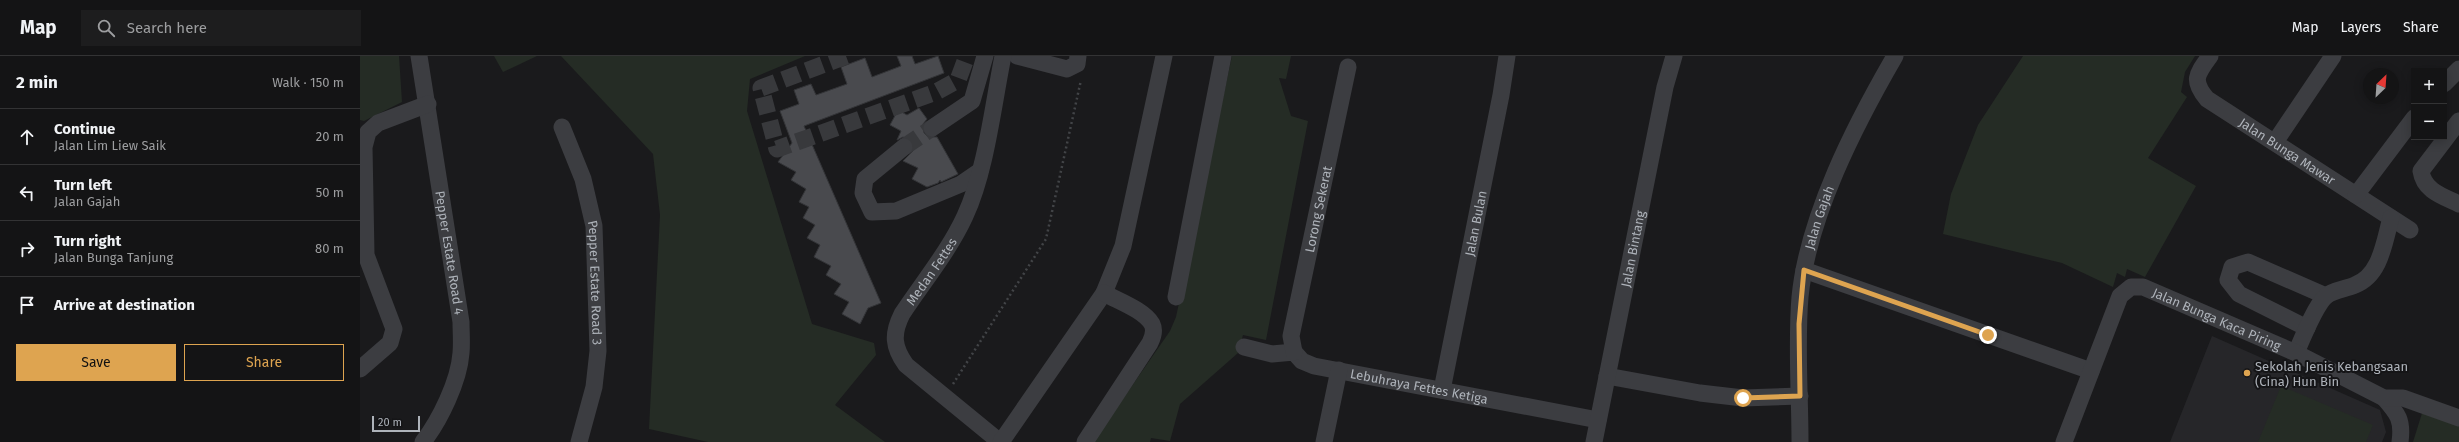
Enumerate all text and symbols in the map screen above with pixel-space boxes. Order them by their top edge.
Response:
search box [81,10,361,46]
text: Map [20,16,57,39]
icon: search [95,17,117,39]
text: Search here [127,19,207,37]
text: Map [2292,19,2318,36]
text: Layers [2340,19,2381,36]
text: Share [2403,19,2439,36]
north arrow [2363,68,2399,104]
map controls [2411,68,2447,140]
button: + [2411,68,2447,104]
text: 2 min [16,72,58,93]
text: Walk · 150 m [272,75,344,90]
button: − [2411,104,2447,140]
street label: Jalan Bunga Mawar [2236,115,2338,188]
text: Continue [54,120,115,138]
icon: ahead [16,126,38,148]
text: 20 m [316,129,344,144]
text: Jalan Lim Liew Saik [54,138,166,153]
street label: Lorong Sekerat [1302,164,1335,254]
text: Turn left [54,176,112,194]
icon: left [16,182,38,204]
street label: Jalan Gajah [1802,184,1837,251]
text: 50 m [316,185,344,200]
street label: Jalan Bulan [1462,189,1490,258]
street label: Pepper Estate Road 4 [432,190,467,316]
text: Jalan Gajah [54,194,120,209]
street label: Jalan Bintang [1618,209,1648,289]
street label: Pepper Estate Road 3 [585,219,605,345]
text: Turn right [54,232,121,250]
street label: Medan Fettes [903,235,960,308]
icon: right [16,238,38,260]
text: 80 m [315,241,344,256]
text: Jalan Bunga Tanjung [54,250,173,265]
street label: Jalan Bunga Kaca Piring [2150,285,2283,354]
icon: arrive [16,294,38,316]
text: Arrive at destination [54,296,195,314]
route end [1979,326,1997,344]
button: Save [16,344,176,381]
button: Share [184,344,344,381]
place label: Sekolah Jenis Kebangsaan (Cina) Hun Bin [2255,359,2408,389]
street label: Lebuhraya Fettes Ketiga [1349,366,1489,407]
marker: Sekolah Jenis Kebangsaan (Cina) Hun Bin [2242,368,2252,378]
route start [1734,389,1752,407]
scale bar [372,414,420,433]
text: 20 m [378,416,402,429]

